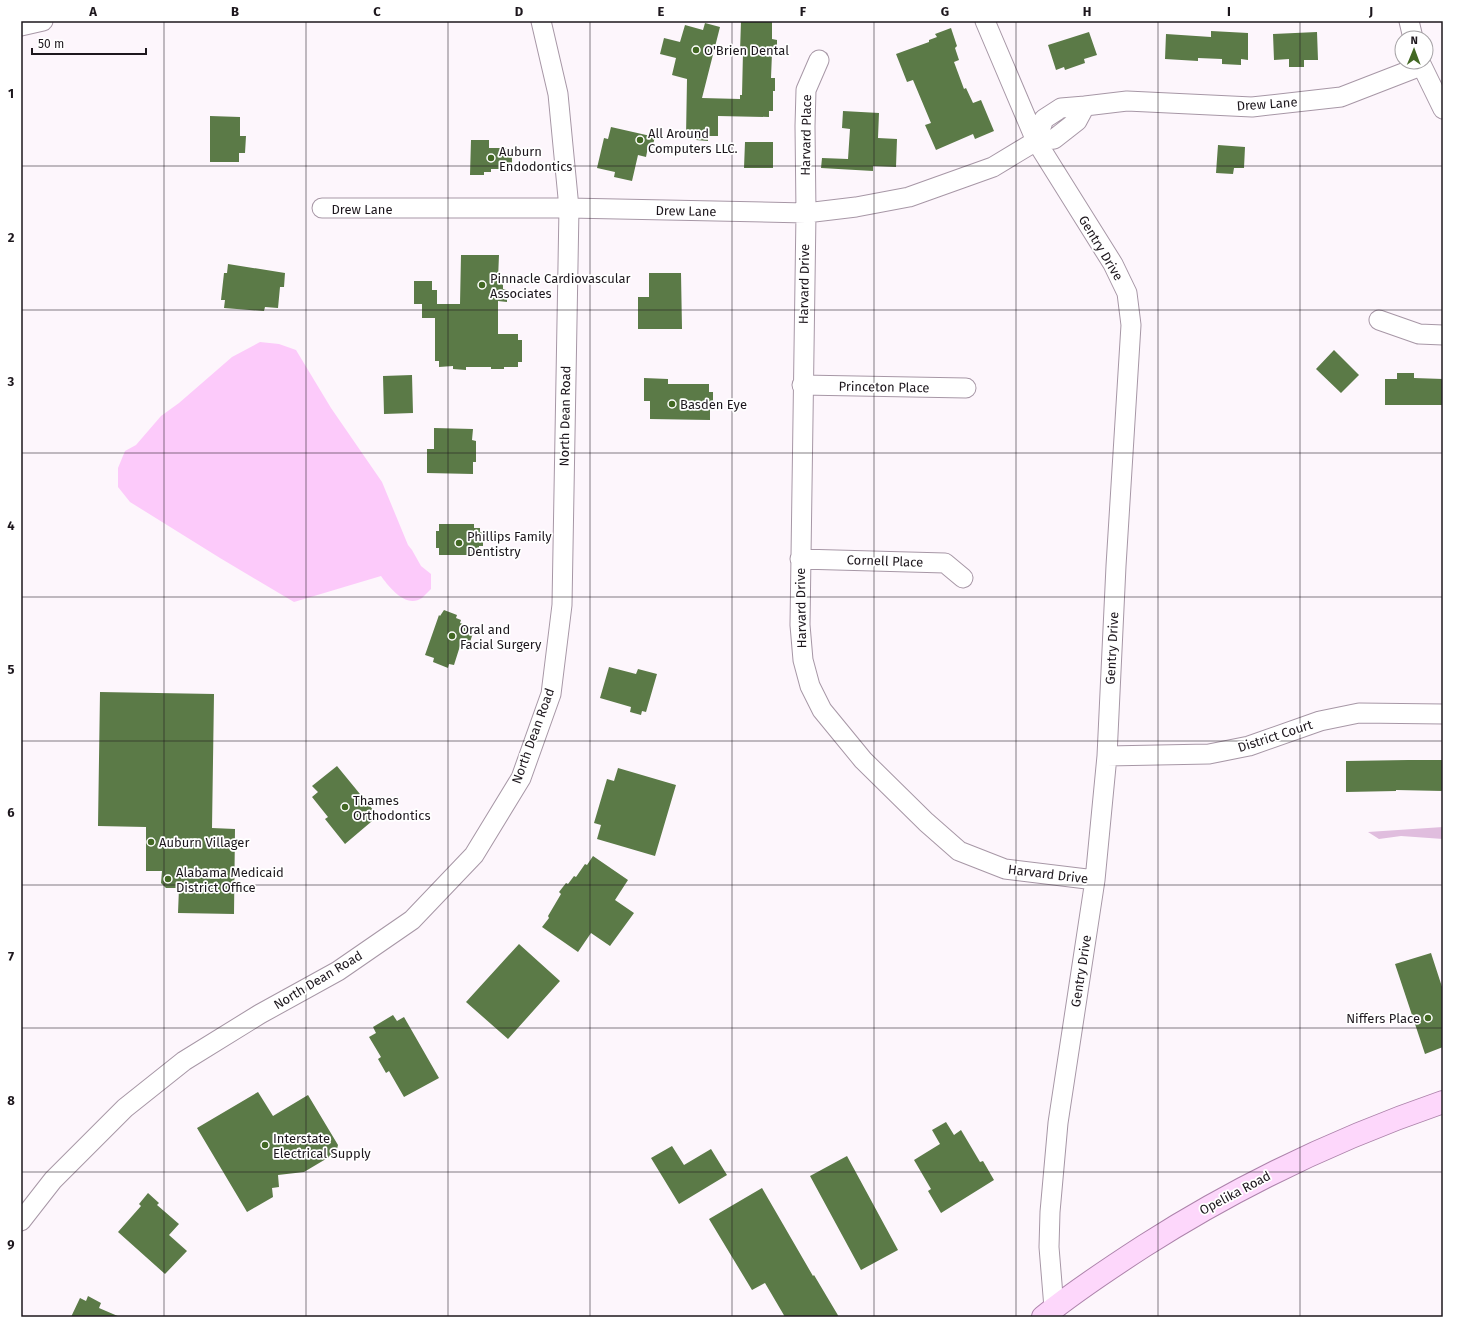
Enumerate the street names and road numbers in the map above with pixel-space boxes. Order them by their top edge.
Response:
street label: Harvard Place [798,94,814,176]
street label: Drew Lane [1236,94,1298,114]
street label: Drew Lane [332,202,392,217]
street label: Drew Lane [655,203,717,219]
street label: Gentry Drive [1076,213,1126,283]
street label: Harvard Drive [796,244,812,324]
street label: North Dean Road [557,366,573,466]
street label: Princeton Place [838,379,930,395]
street label: Cornell Place [846,552,924,570]
street label: Harvard Drive [793,568,809,648]
street label: Gentry Drive [1103,611,1121,685]
street label: North Dean Road [509,686,557,786]
street label: District Court [1236,717,1315,755]
street label: Harvard Drive [1007,862,1089,886]
street label: Gentry Drive [1068,934,1094,1008]
street label: North Dean Road [271,948,365,1012]
street label: Opelika Road [1197,1168,1273,1218]

